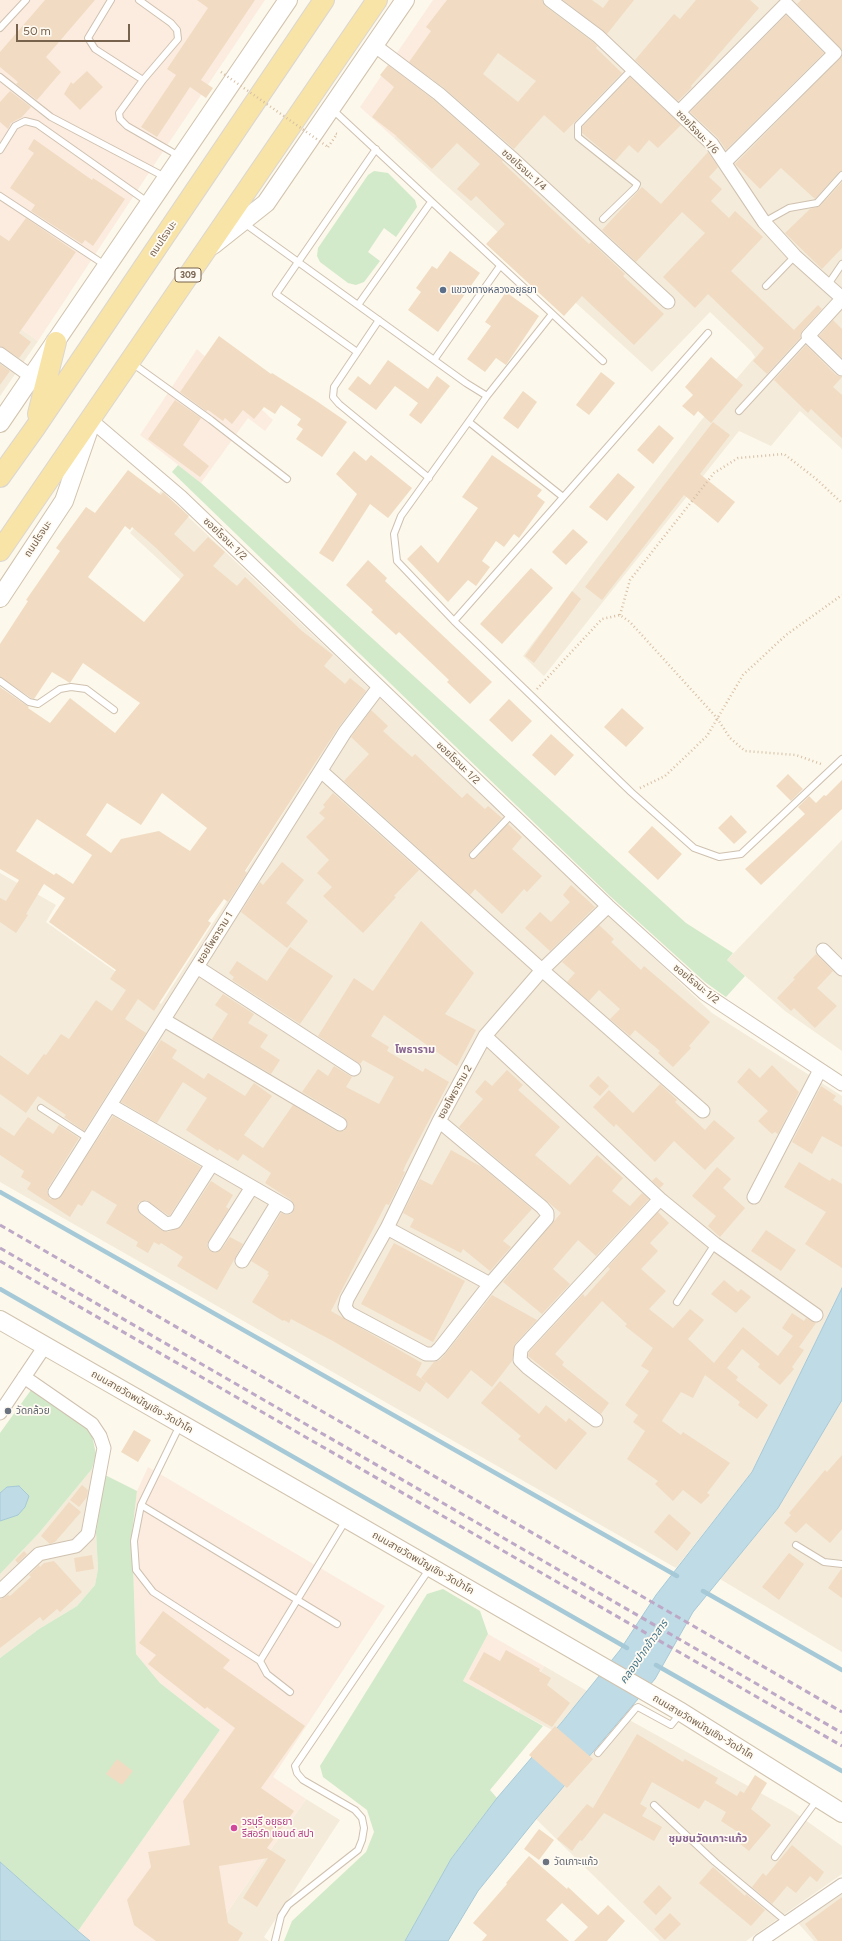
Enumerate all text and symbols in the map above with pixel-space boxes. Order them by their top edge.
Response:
scale bar [18,16,132,42]
text: 50 m [23,24,51,38]
street label: ซอยโรจนะ 1/6 [673,108,721,156]
street label: ซอยโรจนะ 1/4 [499,147,549,193]
street label: ถนนโรจนะ [147,219,179,259]
road number: 309 [175,268,201,282]
place label: แขวงทางหลวงอยุธยา [451,284,537,296]
marker: แขวงทางหลวงอยุธยา [438,285,448,295]
street label: ซอยโรจนะ 1/2 [201,515,249,563]
street label: ถนนโรจนะ [22,519,54,559]
street label: ซอยโรจนะ 1/2 [434,739,482,787]
street label: ซอยโพธาราม 1 [194,910,236,966]
street label: ซอยโรจนะ 1/2 [670,962,722,1006]
district label: โพธาราม [395,1043,435,1057]
street label: ซอยโพธาราม 2 [435,1063,475,1121]
street label: ถนนสายวัดพนัญเชิง-วัดป่าโค [89,1368,195,1436]
place label: วัดกล้วย [16,1405,50,1417]
marker: วัดกล้วย [3,1406,13,1416]
street label: ถนนสายวัดพนัญเชิง-วัดป่าโค [370,1529,476,1597]
water label: คลองปากข้าวสาร [617,1617,671,1687]
street label: ถนนสายวัดพนัญเชิง-วัดป่าโค [650,1692,756,1762]
place label: วรบุรี อยุธยา รีสอร์ท แอนด์ สปา [242,1816,314,1840]
marker: วรบุรี อยุธยา รีสอร์ท แอนด์ สปา [229,1823,239,1833]
district label: ชุมชนวัดเกาะแก้ว [669,1832,747,1846]
place label: วัดเกาะแก้ว [554,1856,598,1868]
marker: วัดเกาะแก้ว [541,1857,551,1867]

